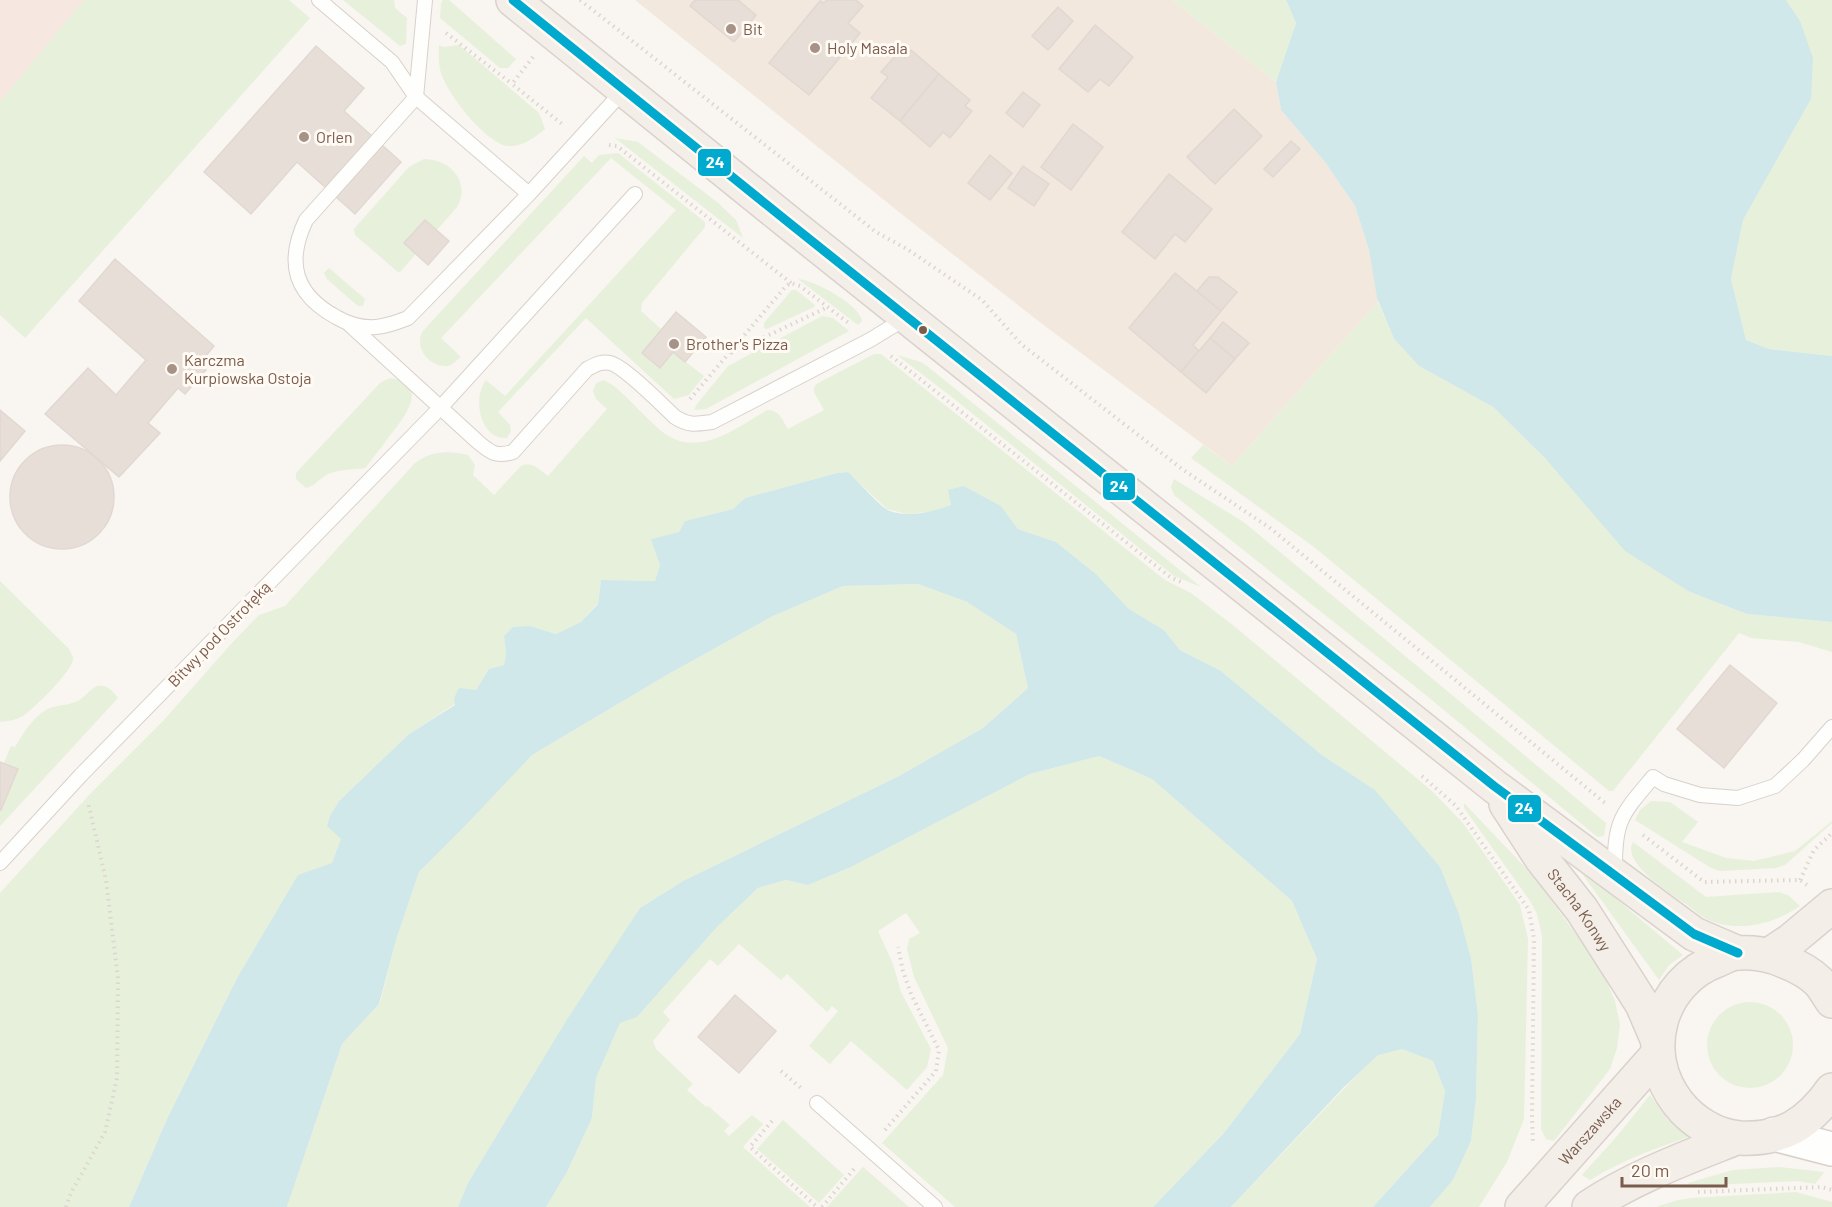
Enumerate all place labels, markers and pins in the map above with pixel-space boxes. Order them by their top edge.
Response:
place label: Bit [743,19,763,38]
marker: Bit [724,22,738,36]
place label: Holy Masala [827,38,908,57]
marker: Holy Masala [808,41,822,55]
place label: Orlen [316,127,353,146]
marker: Orlen [297,130,311,144]
unlabelled marker [917,324,929,336]
place label: Brother's Pizza [686,334,788,353]
marker: Brother's Pizza [667,337,681,351]
place label: Karczma Kurpiowska Ostoja [184,350,312,387]
marker: Karczma Kurpiowska Ostoja [165,362,179,376]

